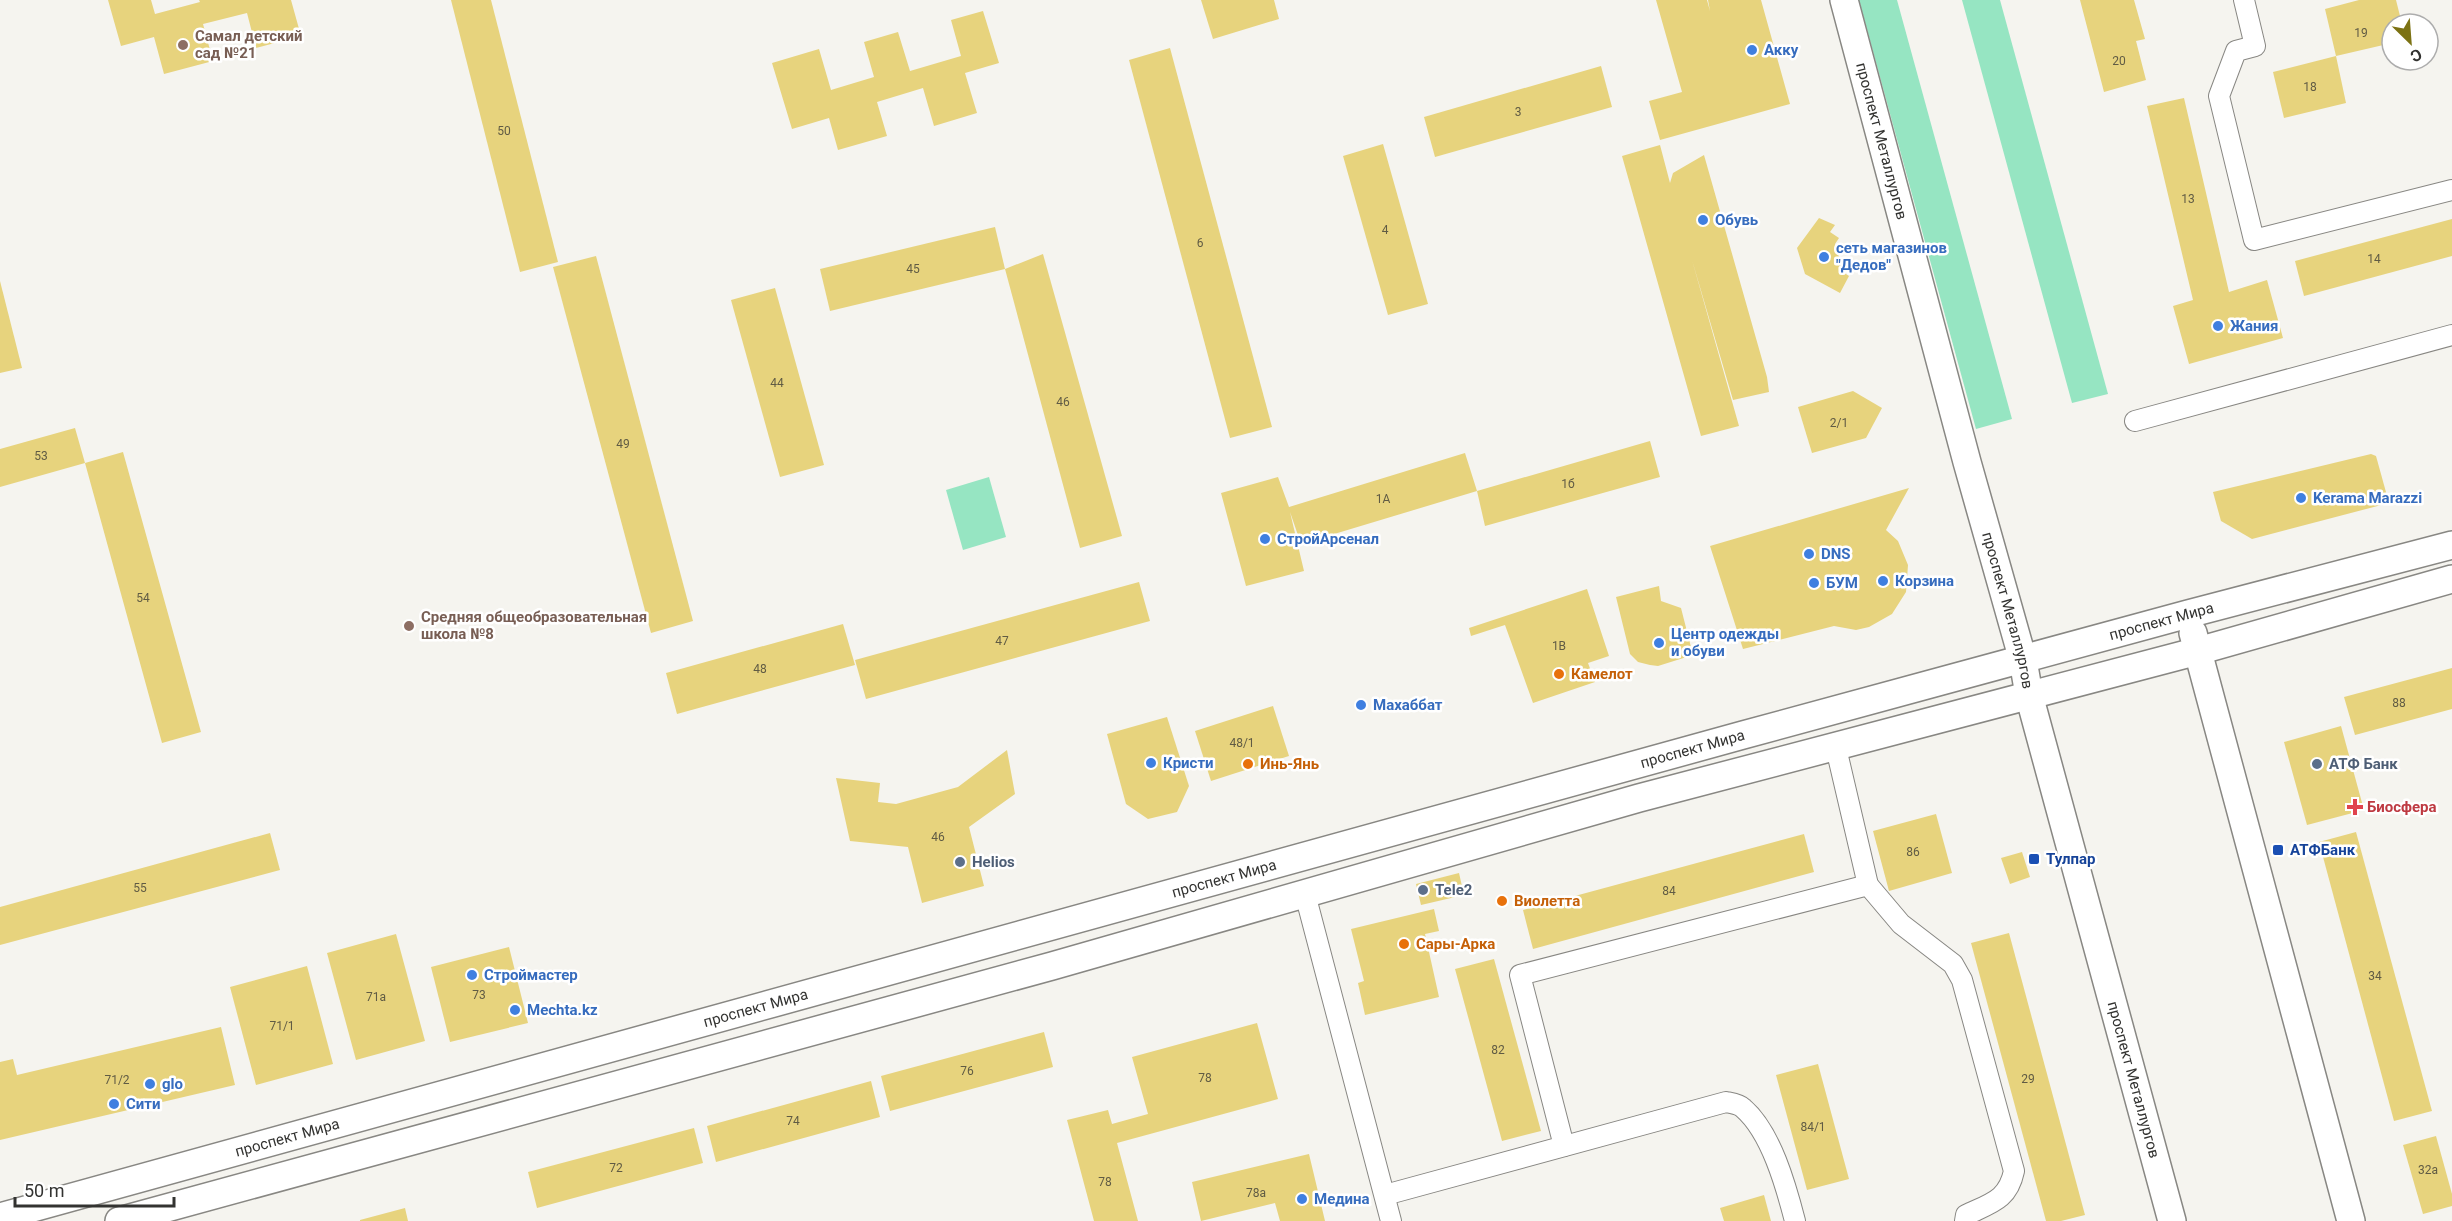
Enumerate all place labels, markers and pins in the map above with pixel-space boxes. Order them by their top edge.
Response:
place label: Самал детский сад №21 [195,27,302,62]
marker: Самал детский сад №21 [176,38,190,52]
place label: Акку [1764,41,1799,59]
marker: Акку [1745,43,1759,57]
place label: Обувь [1715,211,1758,229]
marker: Обувь [1696,213,1710,227]
place label: сеть магазинов "Дедов" [1836,239,1947,274]
marker: сеть магазинов "Дедов" [1817,250,1831,264]
place label: Жания [2230,317,2278,335]
marker: Жания [2211,319,2225,333]
place label: Kerama Marazzi [2313,489,2422,507]
marker: Kerama Marazzi [2294,491,2308,505]
place label: СтройАрсенал [1277,530,1379,548]
marker: СтройАрсенал [1258,532,1272,546]
place label: DNS [1821,545,1851,563]
marker: DNS [1802,547,1816,561]
place label: Корзина [1895,572,1954,590]
place label: БУМ [1826,574,1858,592]
marker: Корзина [1876,574,1890,588]
marker: БУМ [1807,576,1821,590]
place label: Средняя общеобразовательная школа №8 [421,608,647,643]
marker: Средняя общеобразовательная школа №8 [402,619,416,633]
place label: Центр одежды и обуви [1671,625,1779,660]
marker: Центр одежды и обуви [1652,636,1666,650]
place label: Камелот [1571,665,1633,683]
marker: Камелот [1552,667,1566,681]
place label: Махаббат [1373,696,1443,714]
marker: Махаббат [1354,698,1368,712]
place label: Кристи [1163,754,1214,772]
place label: Инь-Янь [1260,755,1319,773]
place label: АТФ Банк [2329,755,2398,773]
marker: Кристи [1144,756,1158,770]
marker: Инь-Янь [1241,757,1255,771]
marker: АТФ Банк [2310,757,2324,771]
place label: Биосфера [2367,798,2437,816]
marker: Биосфера [2348,800,2362,814]
place label: АТФБанк [2290,841,2356,859]
marker: АТФБанк [2271,843,2285,857]
place label: Тулпар [2046,850,2095,868]
marker: Тулпар [2027,852,2041,866]
place label: Helios [972,853,1015,871]
marker: Helios [953,855,967,869]
place label: Tele2 [1435,881,1473,899]
marker: Tele2 [1416,883,1430,897]
place label: Виолетта [1514,892,1580,910]
marker: Виолетта [1495,894,1509,908]
place label: Сары-Арка [1416,935,1495,953]
marker: Сары-Арка [1397,937,1411,951]
place label: Строймастер [484,966,578,984]
marker: Строймастер [465,968,479,982]
place label: Mechta.kz [527,1001,598,1019]
marker: Mechta.kz [508,1003,522,1017]
place label: glo [162,1075,183,1093]
marker: glo [143,1077,157,1091]
place label: Сити [126,1095,160,1113]
marker: Сити [107,1097,121,1111]
place label: Медина [1314,1190,1370,1208]
marker: Медина [1295,1192,1309,1206]

